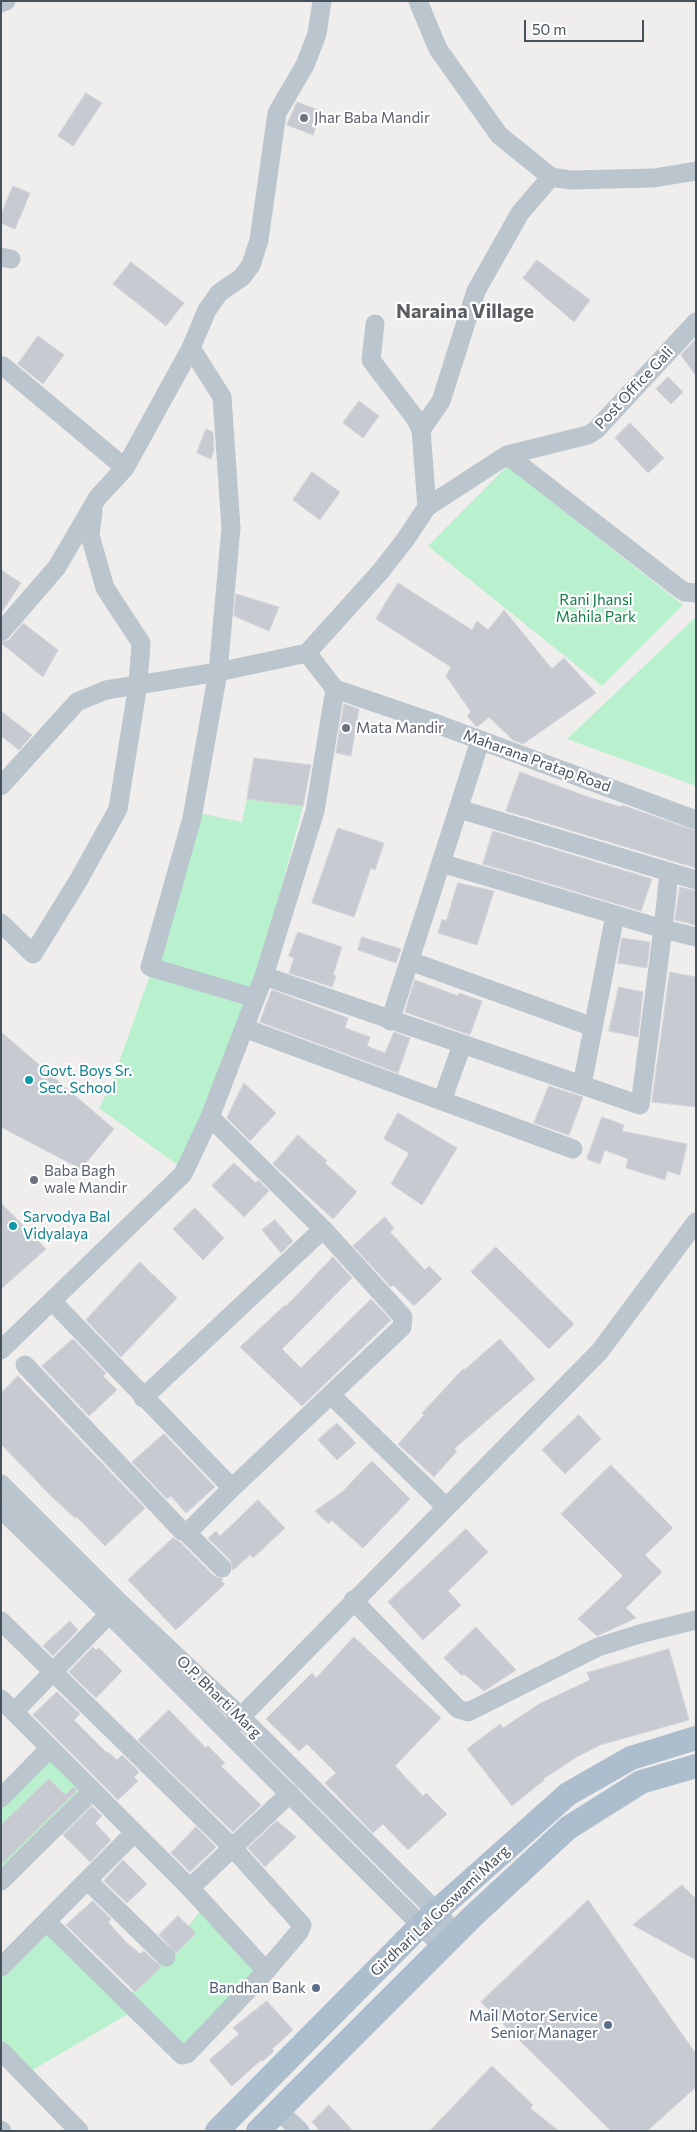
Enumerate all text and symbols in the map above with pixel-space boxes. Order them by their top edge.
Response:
scale bar [527,10,647,42]
text: 50 m [532,20,566,38]
place label: Jhar Baba Mandir [314,109,430,127]
marker: Jhar Baba Mandir [298,112,310,124]
district label: Naraina Village [396,299,534,323]
street label: Post Office Gali [591,343,677,433]
park label: Rani Jhansi Mahila Park [556,591,636,626]
place label: Mata Mandir [356,719,444,737]
marker: Mata Mandir [340,722,352,734]
street label: Maharana Pratap Road [461,726,613,796]
place label: Govt. Boys Sr. Sec. School [39,1062,132,1097]
marker: Govt. Boys Sr. Sec. School [23,1074,35,1086]
place label: Baba Bagh wale Mandir [44,1162,127,1197]
marker: Baba Bagh wale Mandir [28,1174,40,1186]
place label: Sarvodya Bal Vidyalaya [23,1208,110,1243]
marker: Sarvodya Bal Vidyalaya [7,1220,19,1232]
street label: O.P. Bharti Marg [173,1652,265,1742]
street label: Girdhari Lal Goswami Marg [367,1842,513,1980]
place label: Bandhan Bank [209,1979,306,1997]
marker: Bandhan Bank [310,1982,322,1994]
place label: Mail Motor Service Senior Manager [469,2007,598,2042]
marker: Mail Motor Service Senior Manager [602,2019,614,2031]

